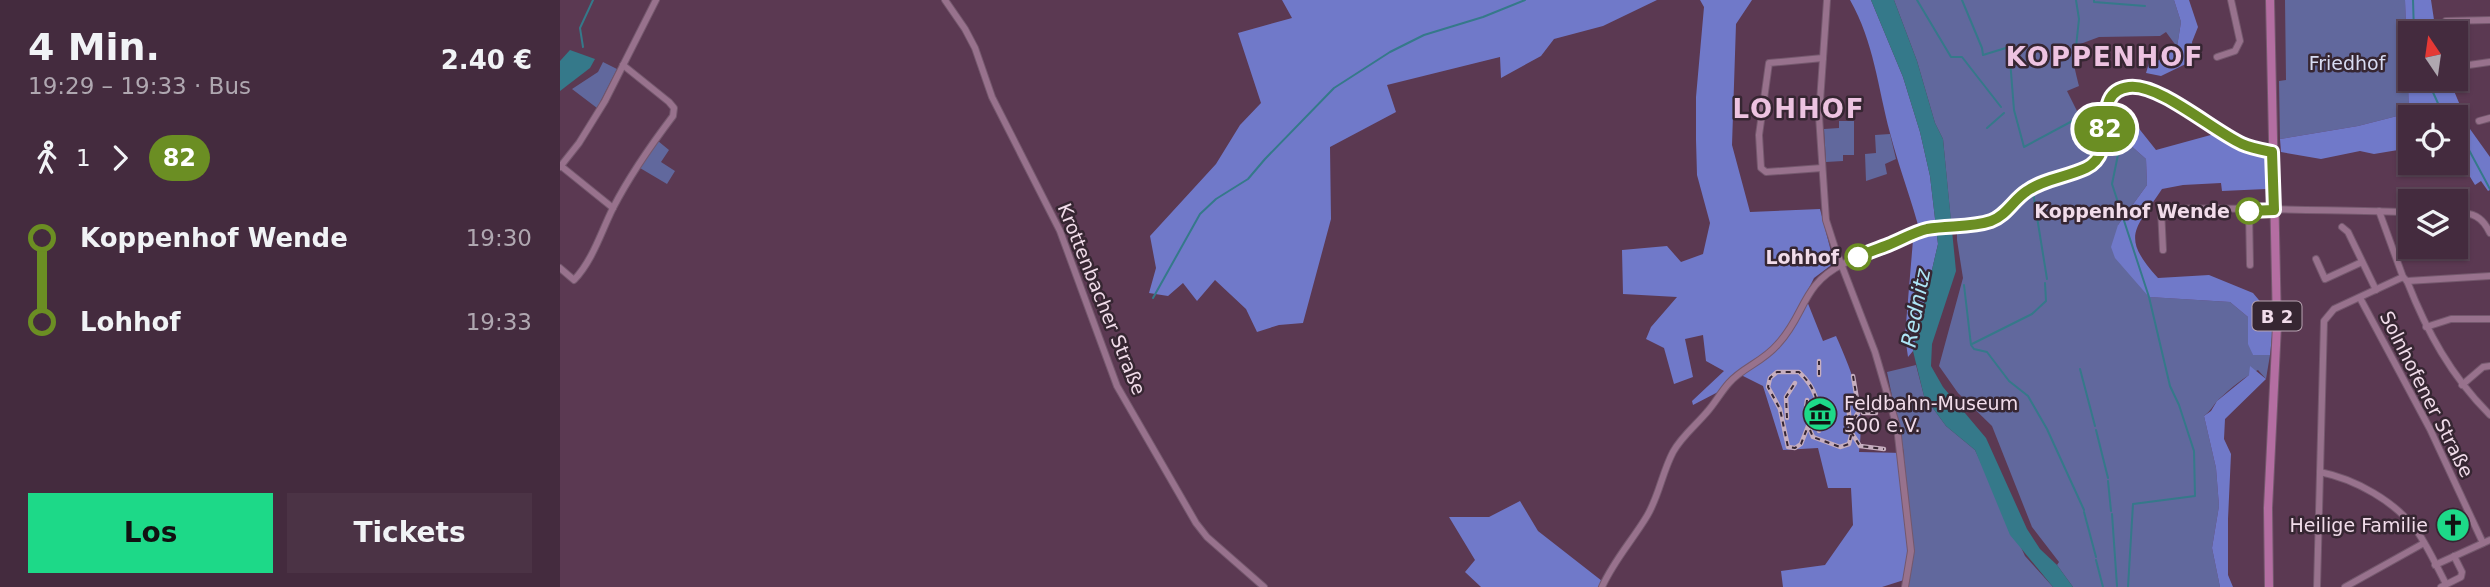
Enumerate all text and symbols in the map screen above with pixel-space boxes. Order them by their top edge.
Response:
north arrow [2398,21,2468,91]
map controls [2398,21,2468,259]
text: 4 Min. [28,25,160,69]
district label: KOPPENHOF [2006,42,2204,72]
text: 2.40 € [441,45,532,75]
park label: Friedhof [2309,52,2387,74]
text: 19:29 – 19:33 · Bus [28,73,251,99]
district label: LOHHOF [1732,94,1866,124]
button: locate [2398,105,2468,175]
line badge: 82 [2074,106,2136,152]
text: 82 [2088,115,2122,143]
icon: walk [28,139,66,177]
icon: forward [101,139,139,177]
text: 82 [163,144,196,172]
text: 1 [76,145,91,171]
button: layers [2398,189,2468,259]
marker: Koppenhof Wende [2236,198,2262,224]
street label: Krottenbacher Straße [1054,200,1150,398]
place label: Koppenhof Wende [2034,200,2230,222]
text: Koppenhof Wende [80,223,348,253]
text: 19:30 [466,225,532,251]
marker: Lohhof [1845,244,1871,270]
place label: Lohhof [1765,246,1840,268]
water label: Rednitz [1897,266,1936,349]
road number: B 2 [2252,302,2302,330]
text: Lohhof [80,307,181,337]
street label: Solnhofener Straße [2376,307,2478,481]
text: 19:33 [466,309,532,335]
place label: Feldbahn-Museum 500 e.V. [1844,392,2018,436]
museum icon: Feldbahn-Museum 500 e.V. [1801,395,1839,433]
button: Los [28,493,273,573]
button: Tickets [287,493,532,573]
church icon: Heilige Familie [2434,506,2472,544]
place label: Heilige Familie [2290,514,2428,536]

